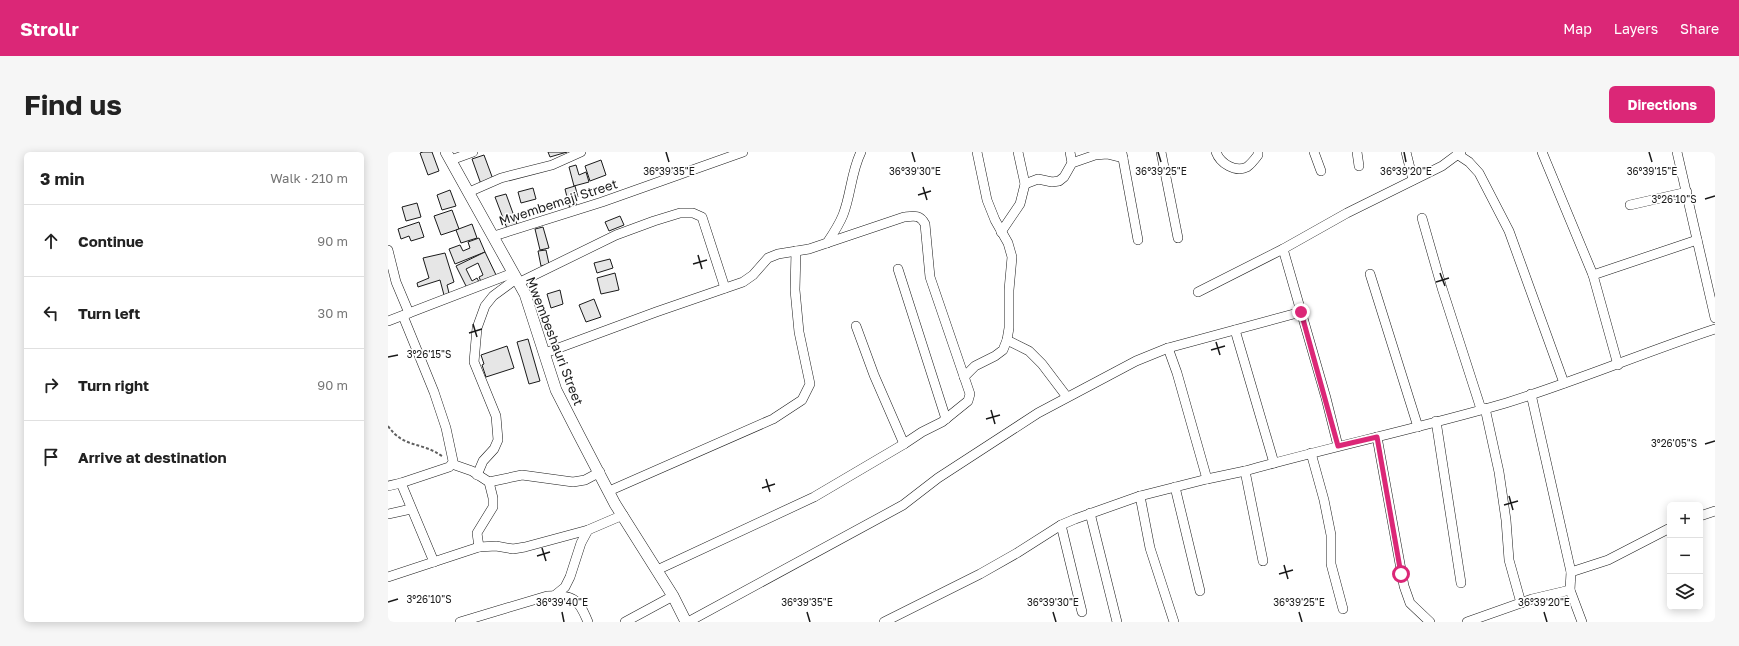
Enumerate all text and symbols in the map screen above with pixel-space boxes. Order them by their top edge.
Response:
text: Strollr [20,17,79,40]
text: Map [1563,20,1592,37]
text: Layers [1614,20,1658,37]
text: Share [1680,20,1719,37]
button: Directions [1609,86,1715,123]
text: Find us [24,88,122,121]
text: 36°39'35"E [643,165,695,177]
text: 36°39'30"E [889,165,941,177]
text: 36°39'25"E [1135,165,1187,177]
text: 36°39'20"E [1380,165,1432,177]
text: 36°39'15"E [1627,165,1677,177]
text: 3 min [40,168,84,189]
text: Walk · 210 m [270,170,348,186]
street label: Mwembemaji Street [497,175,619,229]
text: 3°26'10"S [1651,193,1697,205]
icon: ahead [40,230,62,252]
text: Continue [78,232,144,250]
text: 90 m [317,233,348,249]
street label: Mwembeshauri Street [523,274,587,408]
icon: left [40,302,62,324]
route end [1292,303,1310,321]
text: Turn left [78,304,140,322]
text: 30 m [318,305,348,321]
text: 3°26'15"S [407,348,451,360]
icon: right [40,374,62,396]
text: Turn right [78,376,149,394]
text: 90 m [317,377,348,393]
text: 3°26'05"S [1651,437,1697,449]
icon: arrive [40,446,62,468]
text: Arrive at destination [78,448,227,466]
map controls [1667,502,1703,610]
button: + [1667,502,1703,538]
button: − [1667,538,1703,574]
route start [1392,565,1410,583]
button: layers [1667,574,1703,610]
text: 3°26'10"S [406,593,452,605]
text: 36°39'40"E [536,596,588,608]
text: 36°39'35"E [781,596,833,608]
text: 36°39'30"E [1027,596,1079,608]
text: 36°39'25"E [1273,596,1325,608]
text: 36°39'20"E [1518,596,1570,608]

